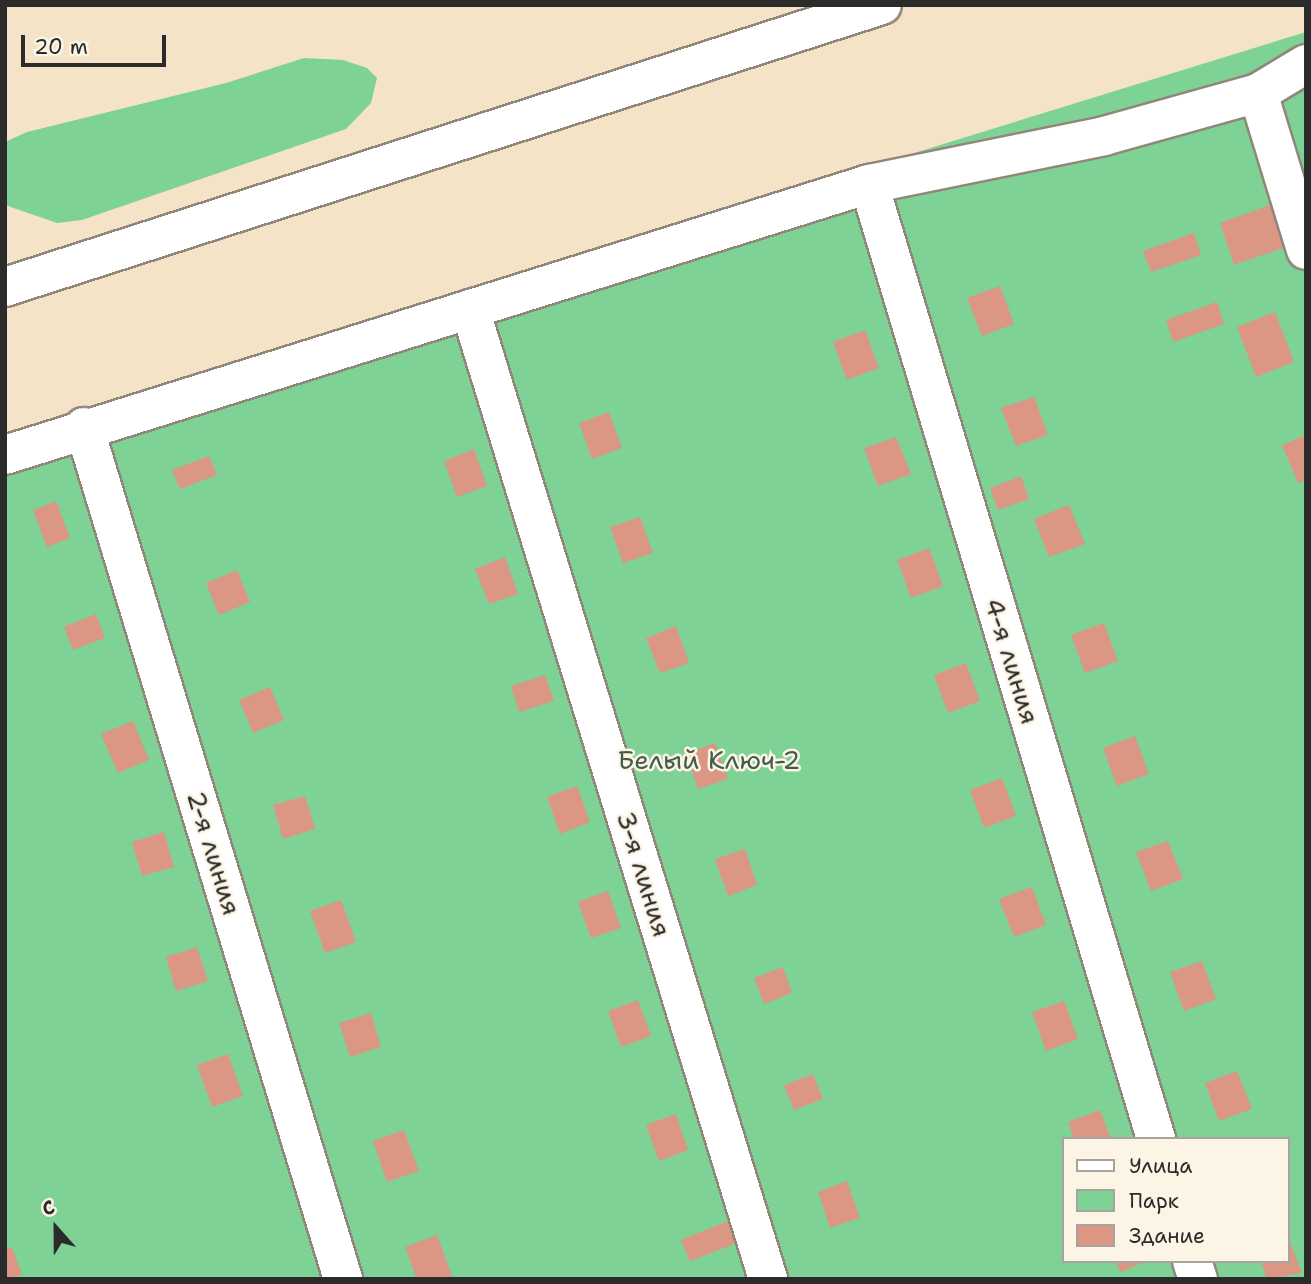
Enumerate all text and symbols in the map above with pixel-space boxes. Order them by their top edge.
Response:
scale bar [24,21,170,65]
text: 20 m [34,33,88,61]
street label: 4-я линия [978,594,1046,728]
park label: Белый Ключ-2 [617,744,801,776]
street label: 2-я линия [180,787,248,919]
street label: 3-я линия [610,808,678,940]
legend [1062,1137,1290,1263]
text: Улица [1129,1152,1192,1180]
text: Парк [1129,1187,1179,1215]
north arrow [21,1193,91,1263]
text: С [38,1194,58,1222]
text: Здание [1129,1222,1205,1250]

